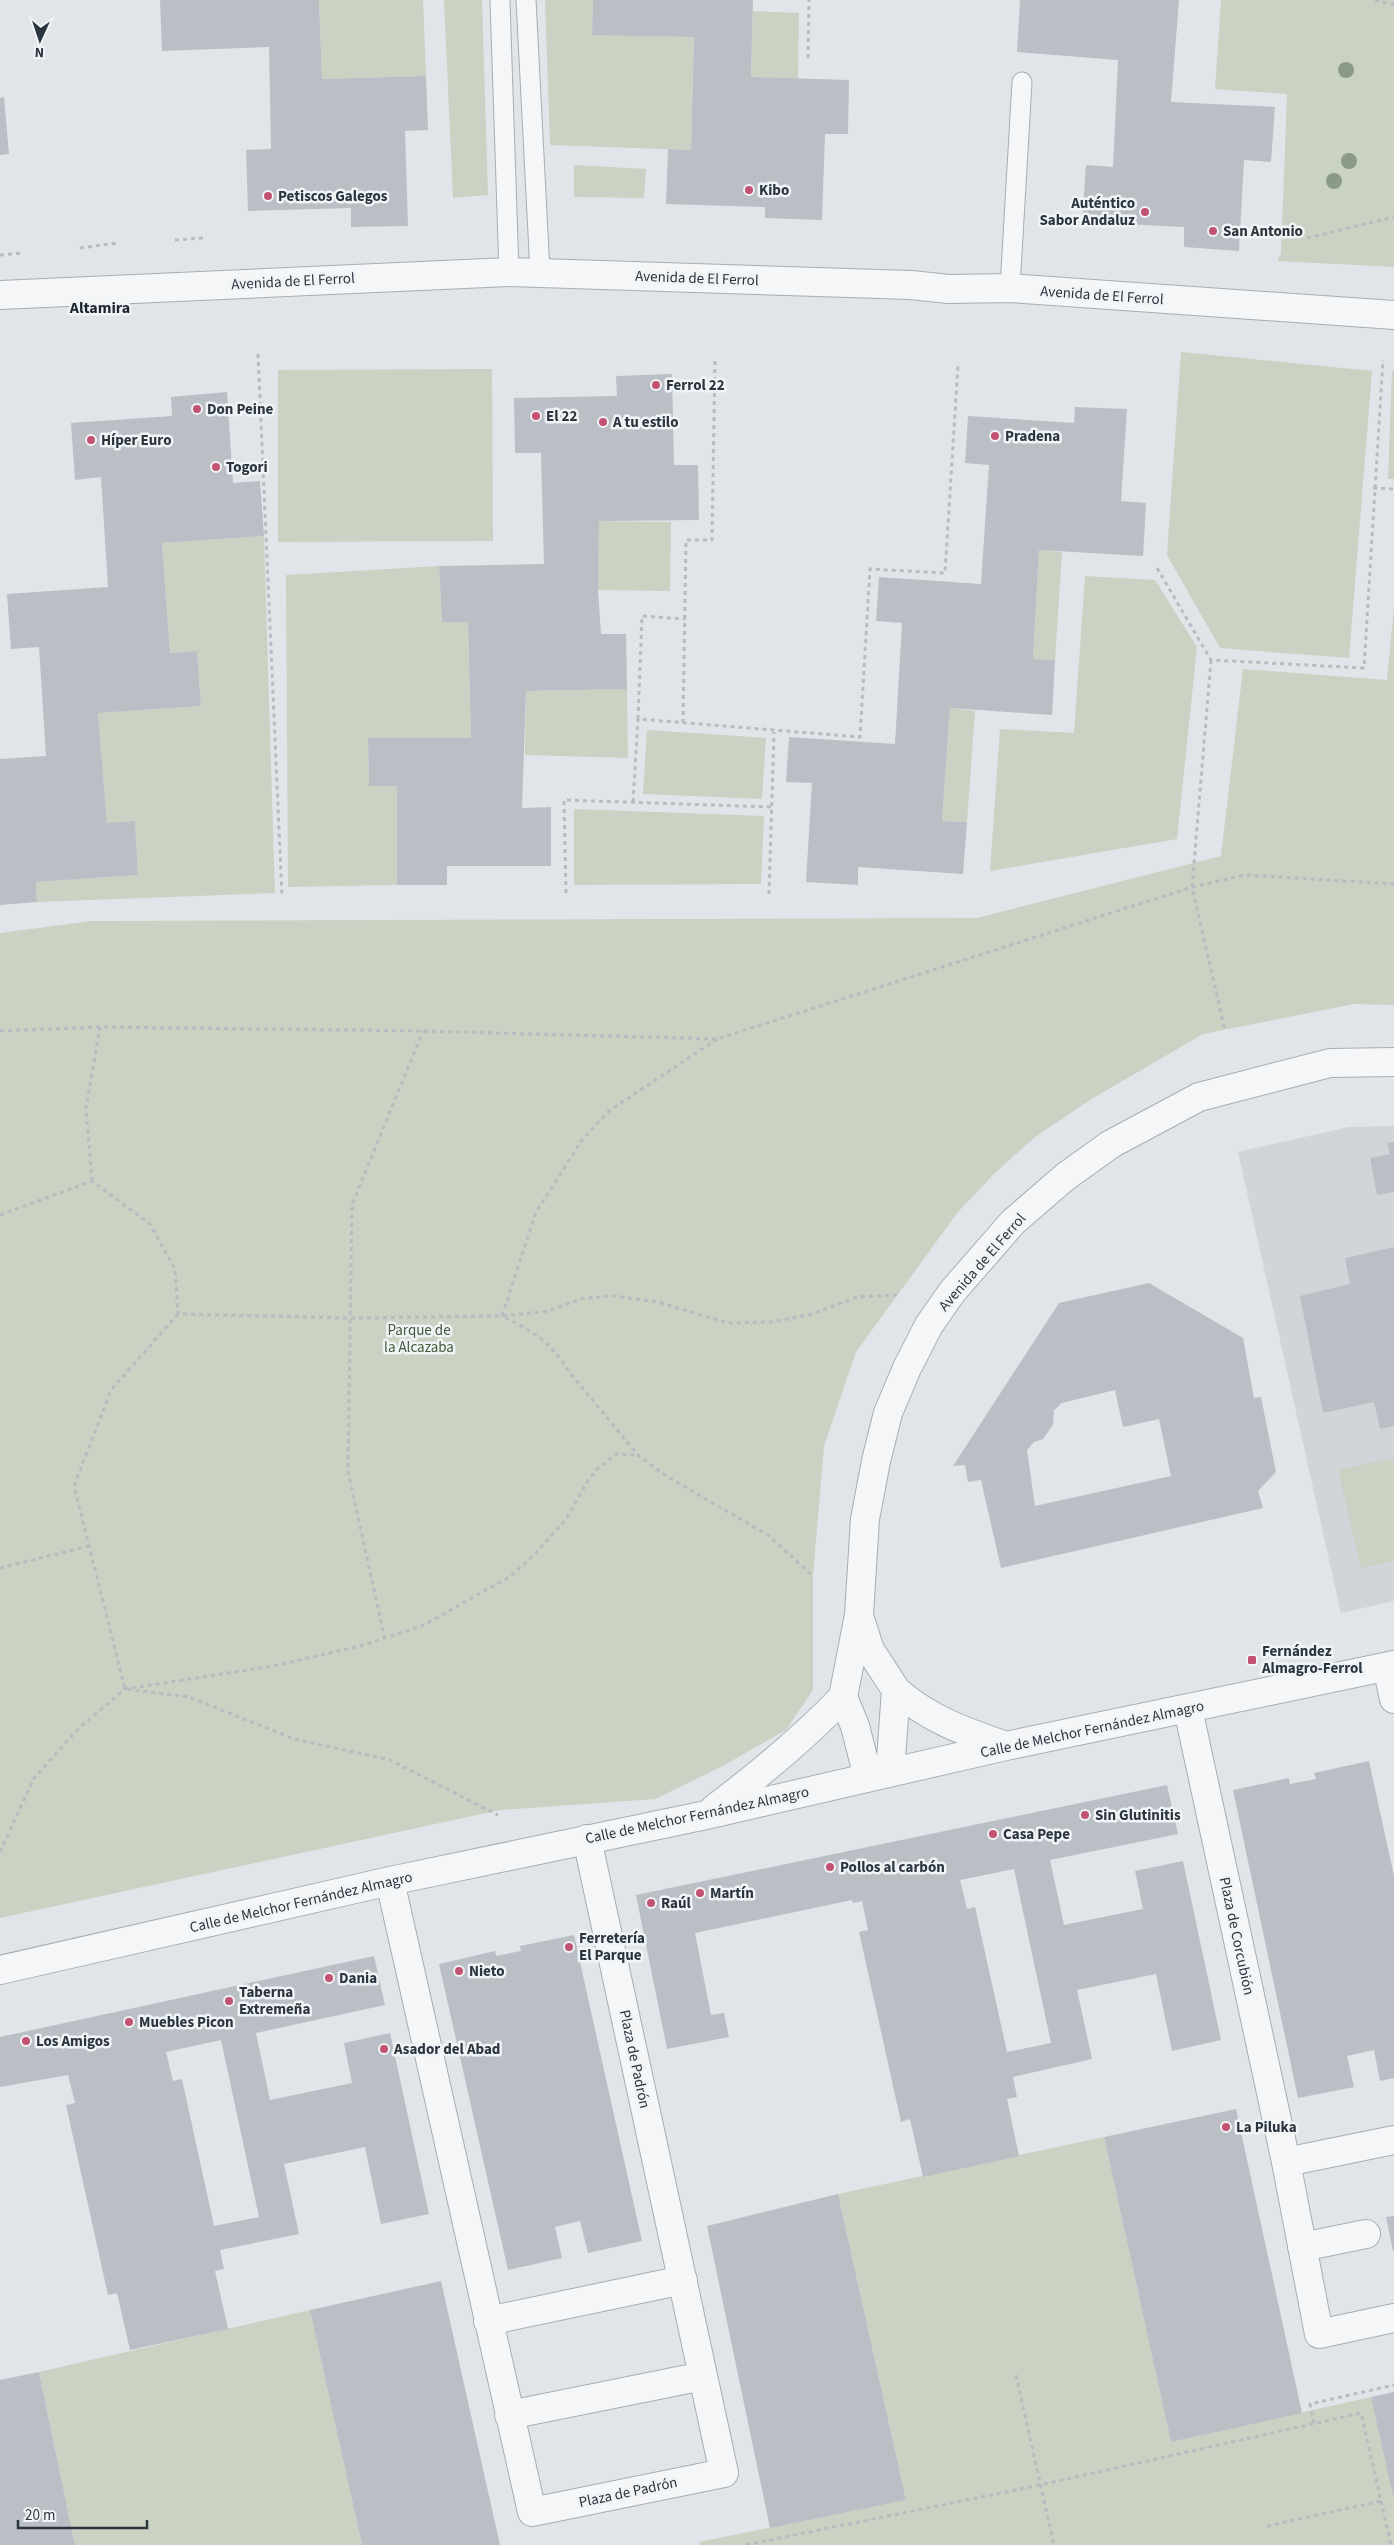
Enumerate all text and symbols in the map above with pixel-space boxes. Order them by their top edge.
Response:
north arrow [15,15,65,65]
text: N [34,42,45,62]
place label: Kibo [759,180,789,201]
marker: Kibo [743,184,755,196]
place label: Petiscos Galegos [278,186,388,207]
marker: Petiscos Galegos [262,190,274,202]
place label: Auténtico Sabor Andaluz [1039,193,1135,231]
marker: Auténtico Sabor Andaluz [1139,206,1151,218]
place label: San Antonio [1223,221,1303,242]
marker: San Antonio [1207,225,1219,237]
street label: Avenida de El Ferrol [635,266,759,291]
street label: Avenida de El Ferrol [231,268,355,295]
street label: Avenida de El Ferrol [1040,281,1165,310]
district label: Altamira [69,297,130,319]
place label: Ferrol 22 [666,375,725,396]
marker: Ferrol 22 [650,379,662,391]
place label: Don Peine [207,399,274,420]
marker: Don Peine [191,403,203,415]
place label: El 22 [546,406,577,427]
marker: El 22 [530,410,542,422]
place label: A tu estilo [612,412,678,433]
marker: A tu estilo [597,416,609,428]
place label: Pradena [1005,426,1060,447]
place label: Híper Euro [101,430,171,451]
marker: Pradena [989,430,1001,442]
marker: Híper Euro [85,434,97,446]
place label: Togori [226,457,268,478]
marker: Togori [210,461,222,473]
street label: Avenida de El Ferrol [934,1209,1031,1316]
park label: Parque de la Alcazaba [384,1320,454,1358]
place label: Fernández Almagro-Ferrol [1261,1641,1363,1679]
marker: Fernández Almagro-Ferrol [1246,1654,1258,1666]
street label: Calle de Melchor Fernández Almagro [978,1695,1206,1763]
street label: Calle de Melchor Fernández Almagro [583,1781,811,1849]
place label: Sin Glutinitis [1095,1805,1181,1826]
marker: Sin Glutinitis [1079,1809,1091,1821]
place label: Casa Pepe [1003,1824,1070,1845]
marker: Casa Pepe [987,1828,999,1840]
place label: Pollos al carbón [840,1857,945,1878]
marker: Pollos al carbón [824,1861,836,1873]
street label: Calle de Melchor Fernández Almagro [188,1867,415,1938]
street label: Plaza de Corcubión [1214,1875,1259,1997]
place label: Martín [710,1883,754,1904]
marker: Martín [694,1887,706,1899]
place label: Raúl [661,1893,691,1914]
marker: Raúl [645,1897,657,1909]
place label: Ferretería El Parque [579,1928,645,1966]
marker: Ferretería El Parque [563,1941,575,1953]
place label: Nieto [469,1961,505,1982]
marker: Nieto [453,1965,465,1977]
place label: Dania [339,1968,377,1989]
marker: Dania [323,1972,335,1984]
place label: Taberna Extremeña [239,1982,310,2020]
marker: Taberna Extremeña [223,1995,235,2007]
street label: Plaza de Padrón [614,2008,655,2110]
place label: Muebles Picon [139,2012,234,2033]
marker: Muebles Picon [123,2016,135,2028]
place label: Los Amigos [36,2031,110,2052]
marker: Los Amigos [20,2035,32,2047]
place label: Asador del Abad [393,2039,500,2060]
marker: Asador del Abad [378,2043,390,2055]
place label: La Piluka [1236,2117,1297,2138]
marker: La Piluka [1220,2121,1232,2133]
street label: Plaza de Padrón [577,2472,679,2513]
scale bar [18,2498,146,2530]
text: 20 m [25,2505,55,2526]

